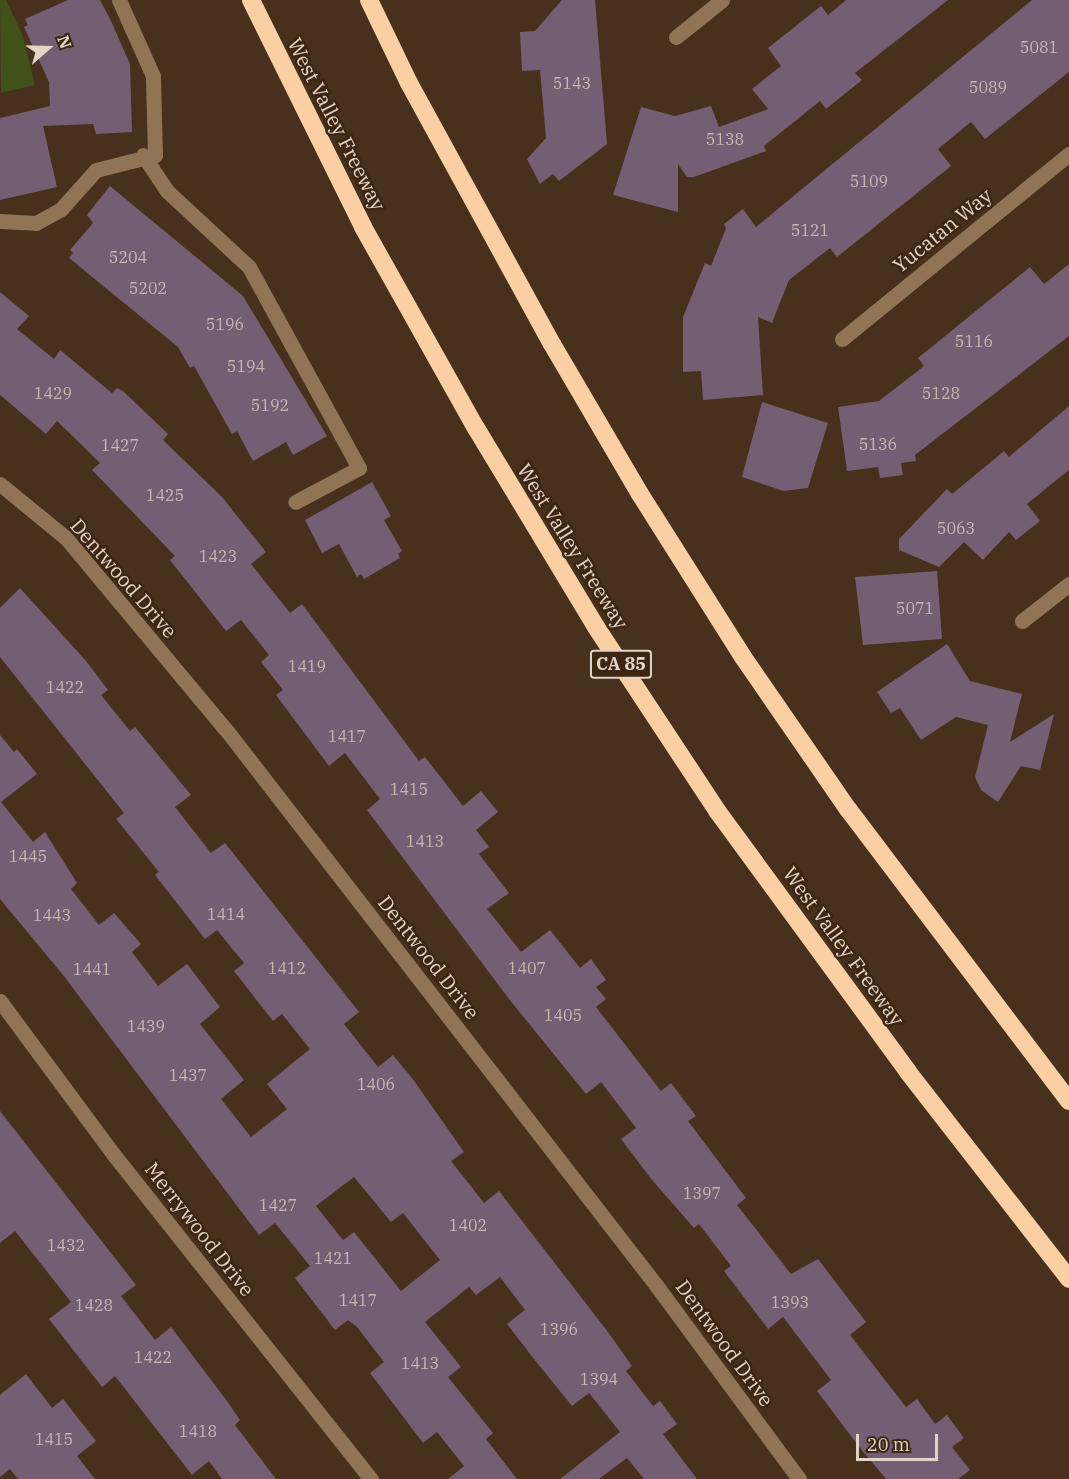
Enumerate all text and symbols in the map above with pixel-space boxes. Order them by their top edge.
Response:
north arrow [18,18,78,78]
text: N [53,32,76,51]
street label: West Valley Freeway [283,34,391,214]
house number: 5081 [1020,37,1058,57]
house number: 5143 [553,73,591,93]
house number: 5089 [969,77,1007,97]
house number: 5138 [706,129,744,149]
house number: 5109 [850,171,888,191]
street label: Yucatan Way [888,183,996,277]
house number: 5121 [791,220,829,240]
house number: 5204 [109,247,147,267]
house number: 5202 [129,278,167,298]
house number: 5196 [206,314,244,334]
house number: 5116 [955,331,993,351]
house number: 5194 [227,356,265,376]
house number: 1429 [34,383,72,403]
house number: 5128 [922,383,960,403]
house number: 5192 [251,395,289,415]
house number: 5136 [859,434,897,454]
house number: 1427 [101,435,139,455]
street label: West Valley Freeway [512,459,634,633]
house number: 1425 [146,485,184,505]
street label: Dentwood Drive [66,513,182,643]
house number: 5063 [937,518,975,538]
house number: 1423 [199,546,237,566]
house number: 5071 [896,598,934,618]
road number: CA 85 [590,649,652,679]
house number: 1419 [288,656,326,676]
house number: 1422 [46,677,84,697]
house number: 1417 [328,726,366,746]
house number: 1415 [390,779,428,799]
house number: 1413 [406,831,444,851]
house number: 1445 [9,846,47,866]
street label: West Valley Freeway [778,862,910,1030]
street label: Dentwood Drive [373,890,485,1024]
house number: 1414 [207,904,245,924]
house number: 1443 [33,905,71,925]
house number: 1412 [268,958,306,978]
house number: 1407 [508,958,546,978]
house number: 1441 [73,959,111,979]
house number: 1405 [544,1005,582,1025]
house number: 1439 [127,1016,165,1036]
house number: 1437 [169,1065,207,1085]
house number: 1406 [357,1074,395,1094]
street label: Merrywood Drive [140,1157,260,1301]
house number: 1397 [683,1183,721,1203]
house number: 1427 [259,1195,297,1215]
house number: 1402 [449,1215,487,1235]
house number: 1432 [47,1235,85,1255]
house number: 1421 [314,1248,352,1268]
street label: Dentwood Drive [671,1275,779,1411]
house number: 1417 [339,1290,377,1310]
house number: 1393 [771,1292,809,1312]
house number: 1428 [75,1295,113,1315]
house number: 1396 [540,1319,578,1339]
house number: 1422 [134,1347,172,1367]
house number: 1413 [401,1353,439,1373]
house number: 1394 [580,1369,618,1389]
house number: 1418 [179,1421,217,1441]
scale bar [859,1422,942,1460]
house number: 1415 [35,1429,73,1449]
text: 20 m [867,1433,910,1456]

